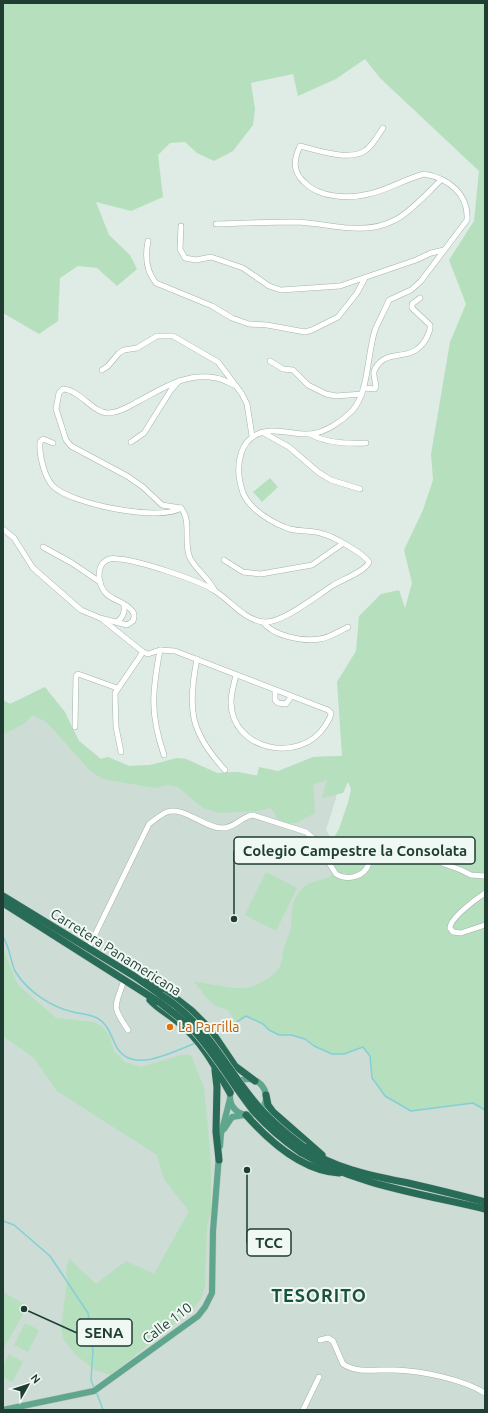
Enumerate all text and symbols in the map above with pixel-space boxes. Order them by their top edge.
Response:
callout: Colegio Campestre la Consolata [234,837,475,864]
text: Colegio Campestre la Consolata [243,842,467,859]
street label: Carretera Panamericana [48,905,184,999]
place label: La Parrilla [178,1019,240,1035]
marker: La Parrilla [165,1022,175,1032]
callout: TCC [247,1229,291,1256]
text: TCC [255,1234,283,1251]
district label: TESORITO [271,1285,367,1305]
street label: Calle 110 [139,1299,195,1347]
callout: SENA [77,1319,132,1346]
text: SENA [84,1324,124,1341]
north arrow [8,1365,48,1405]
text: N [29,1372,43,1386]

